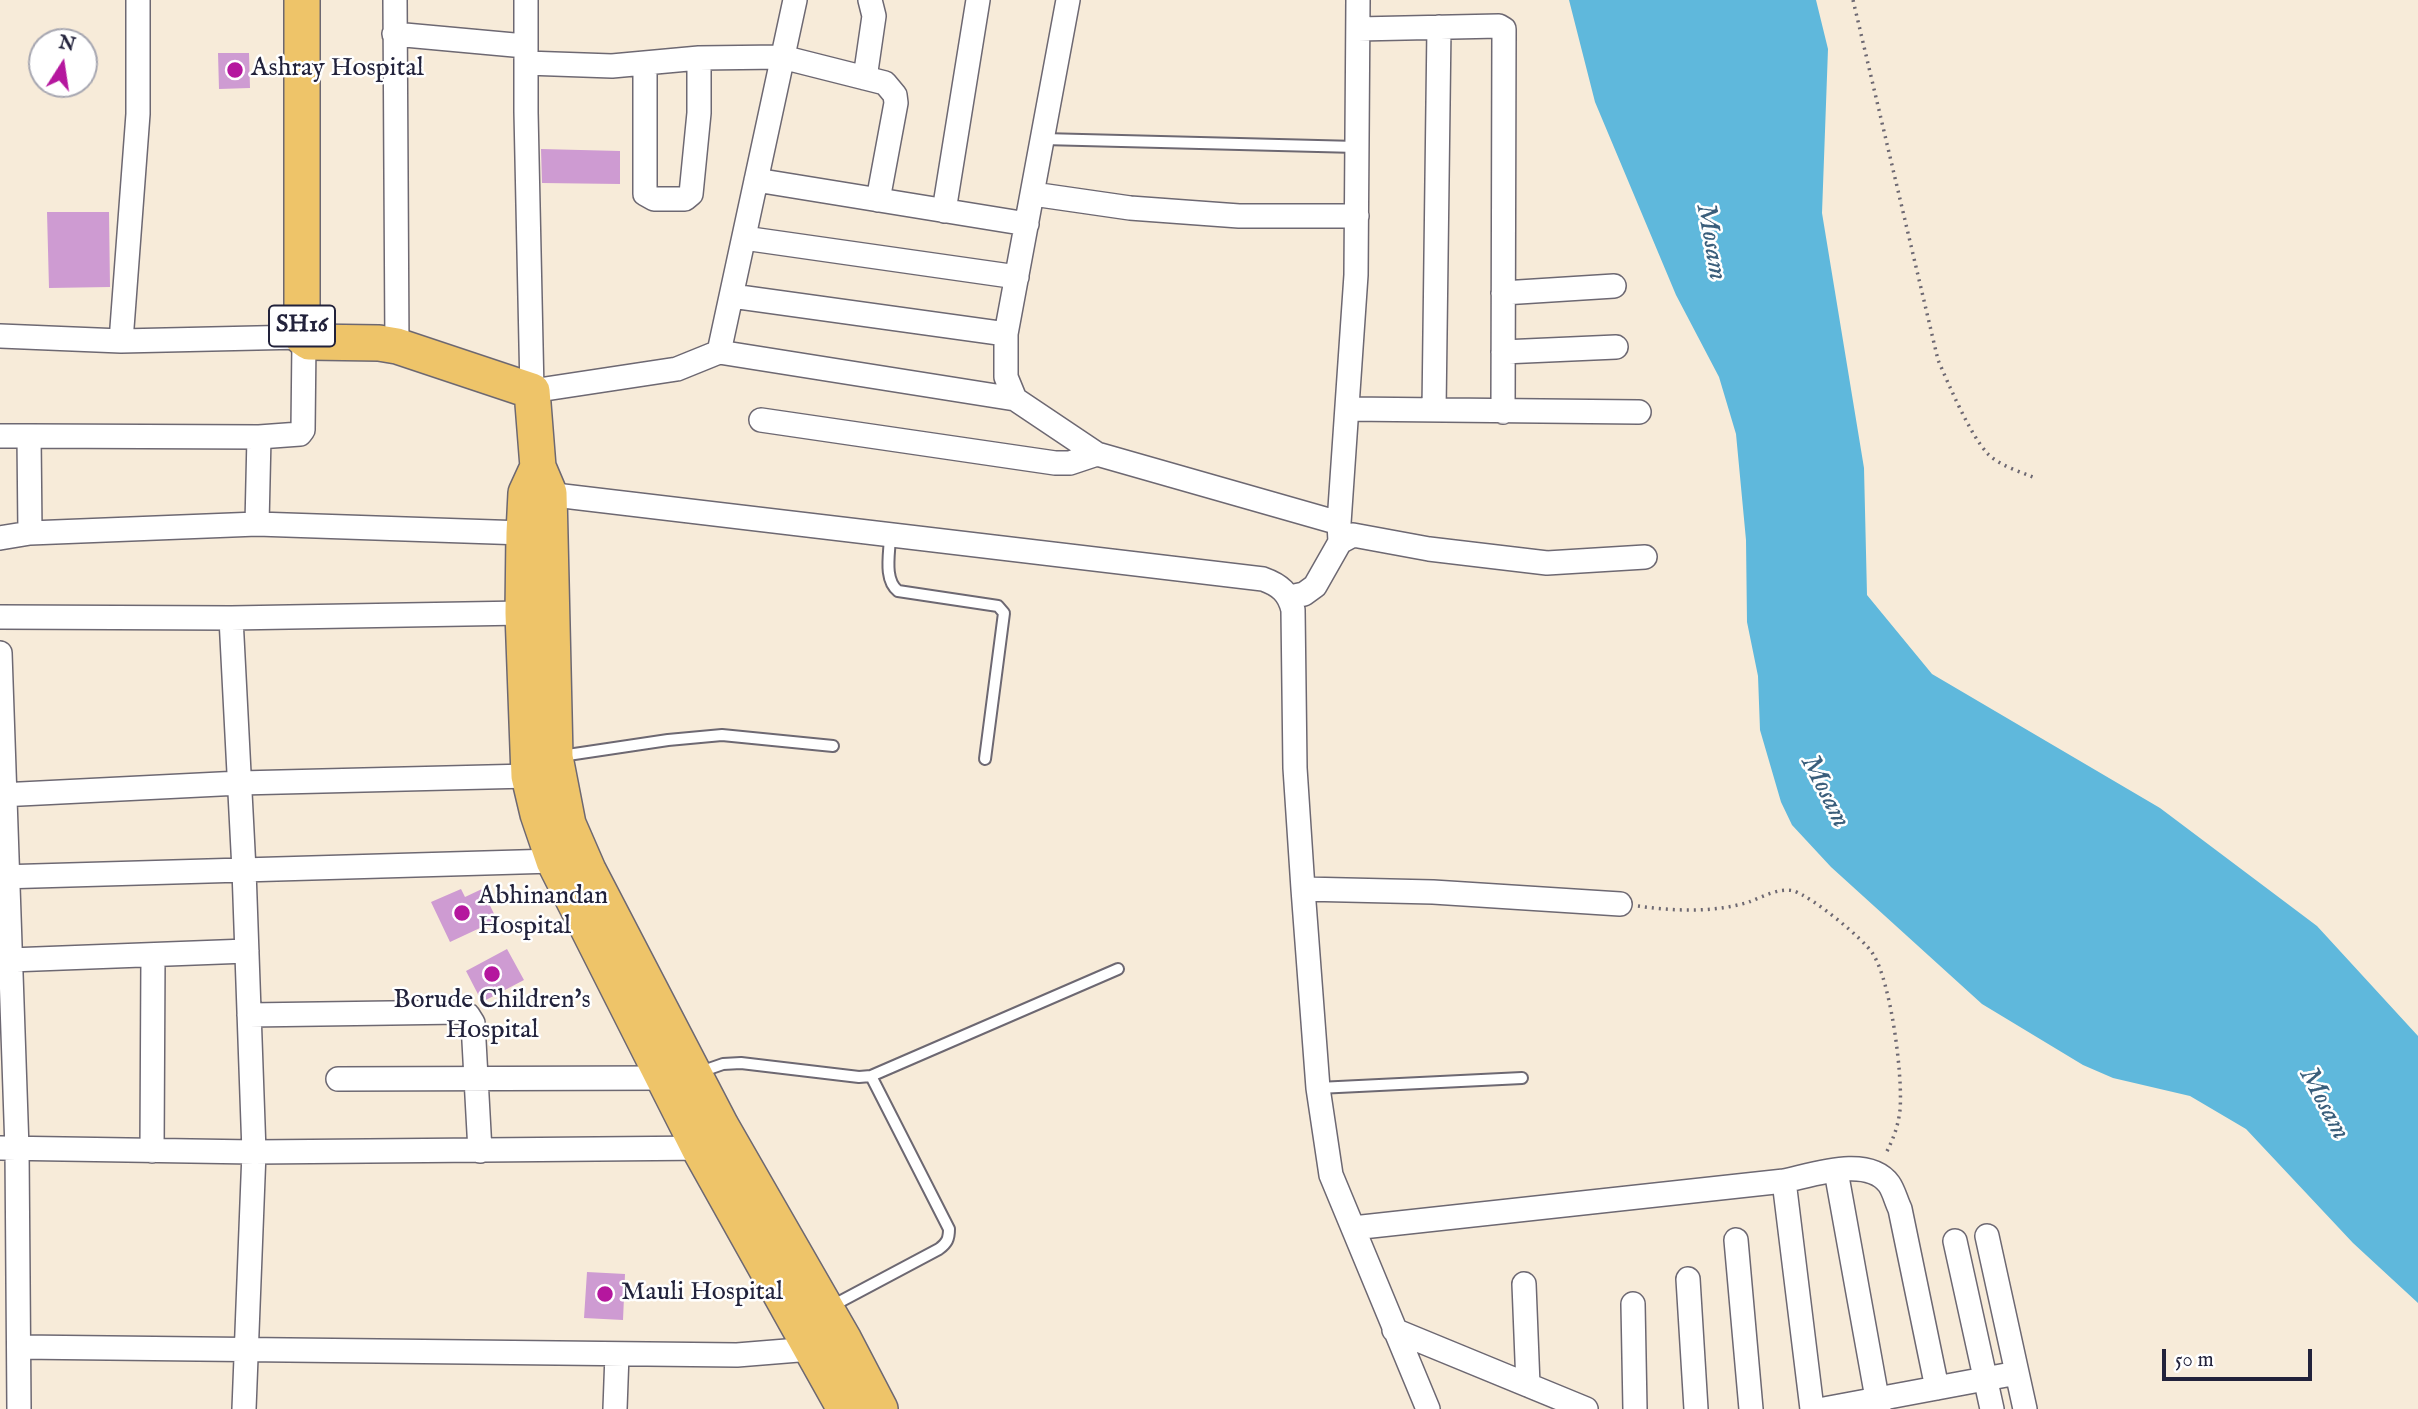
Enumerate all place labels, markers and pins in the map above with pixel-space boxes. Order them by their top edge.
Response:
place label: Ashray Hospital [251,54,424,86]
marker: Ashray Hospital [225,60,245,80]
place label: Abhinandan Hospital [478,882,608,944]
marker: Abhinandan Hospital [452,903,472,923]
marker: Borude Children's Hospital [482,964,502,984]
place label: Borude Children's Hospital [393,986,591,1048]
place label: Mauli Hospital [621,1278,783,1310]
marker: Mauli Hospital [595,1284,615,1304]

